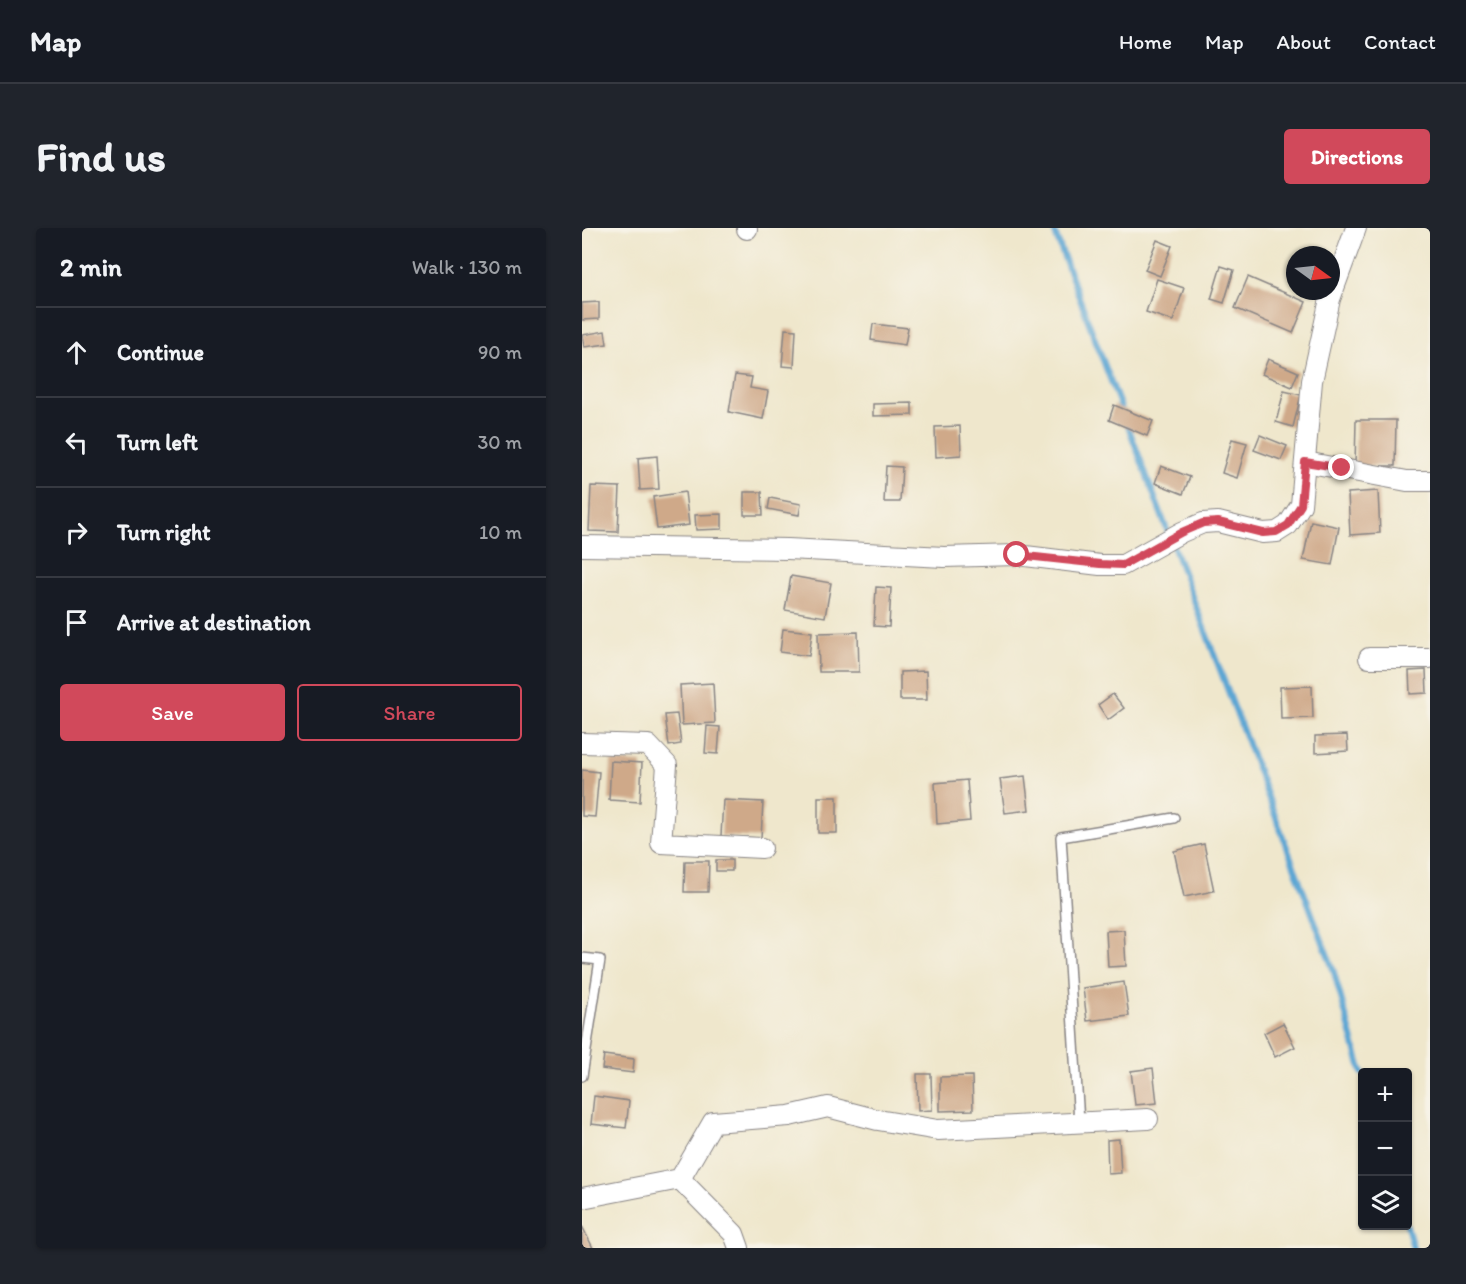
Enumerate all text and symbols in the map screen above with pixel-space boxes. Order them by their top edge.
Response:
text: Map [30,24,81,58]
text: Home [1119,29,1172,54]
text: Map [1205,29,1244,54]
text: About [1277,29,1331,54]
text: Contact [1364,29,1436,54]
button: Directions [1284,129,1430,184]
text: Find us [36,131,166,182]
north arrow [1286,246,1340,300]
text: 2 min [60,251,122,283]
text: Walk · 130 m [412,255,522,279]
icon: ahead [60,336,93,369]
text: Continue [117,339,204,366]
text: 90 m [478,340,522,364]
icon: left [60,426,93,459]
text: Turn left [117,429,198,456]
text: 30 m [477,430,522,454]
route end [1328,454,1354,480]
icon: right [60,516,93,549]
text: Turn right [117,519,211,546]
text: 10 m [479,520,522,544]
route start [1003,541,1029,567]
icon: arrive [60,606,93,639]
text: Arrive at destination [117,609,311,636]
button: Save [60,684,285,741]
button: Share [297,684,522,741]
map controls [1358,1068,1412,1230]
button: + [1358,1068,1412,1122]
button: − [1358,1122,1412,1176]
button: layers [1358,1176,1412,1230]

